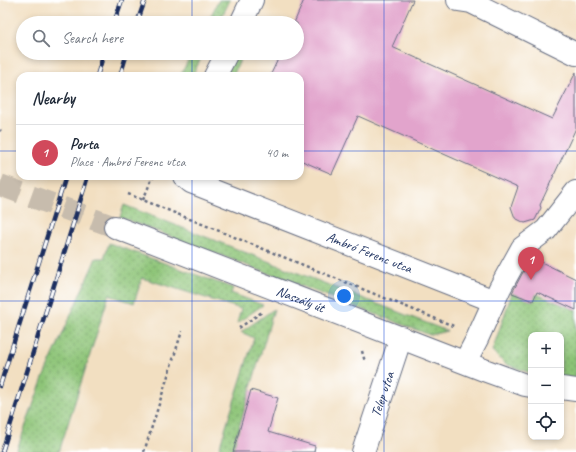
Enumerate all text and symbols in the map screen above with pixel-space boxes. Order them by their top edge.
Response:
search box [16,16,304,60]
icon: search [30,27,52,49]
text: Search here [62,29,123,48]
text: Nearby [32,88,75,109]
text: Porta [70,135,99,154]
text: 1 [42,145,48,161]
text: 40 m [266,145,288,161]
text: Place · Ambró Ferenc utca [70,154,185,170]
street label: Ambró Ferenc utca [324,228,416,277]
pin: 1 [518,247,544,280]
street label: Naszály út [274,282,328,316]
your location [334,286,354,306]
map controls [528,332,564,440]
button: + [528,332,564,368]
button: − [528,368,564,404]
street label: Telep utca [367,369,398,419]
button: locate [528,404,564,440]

